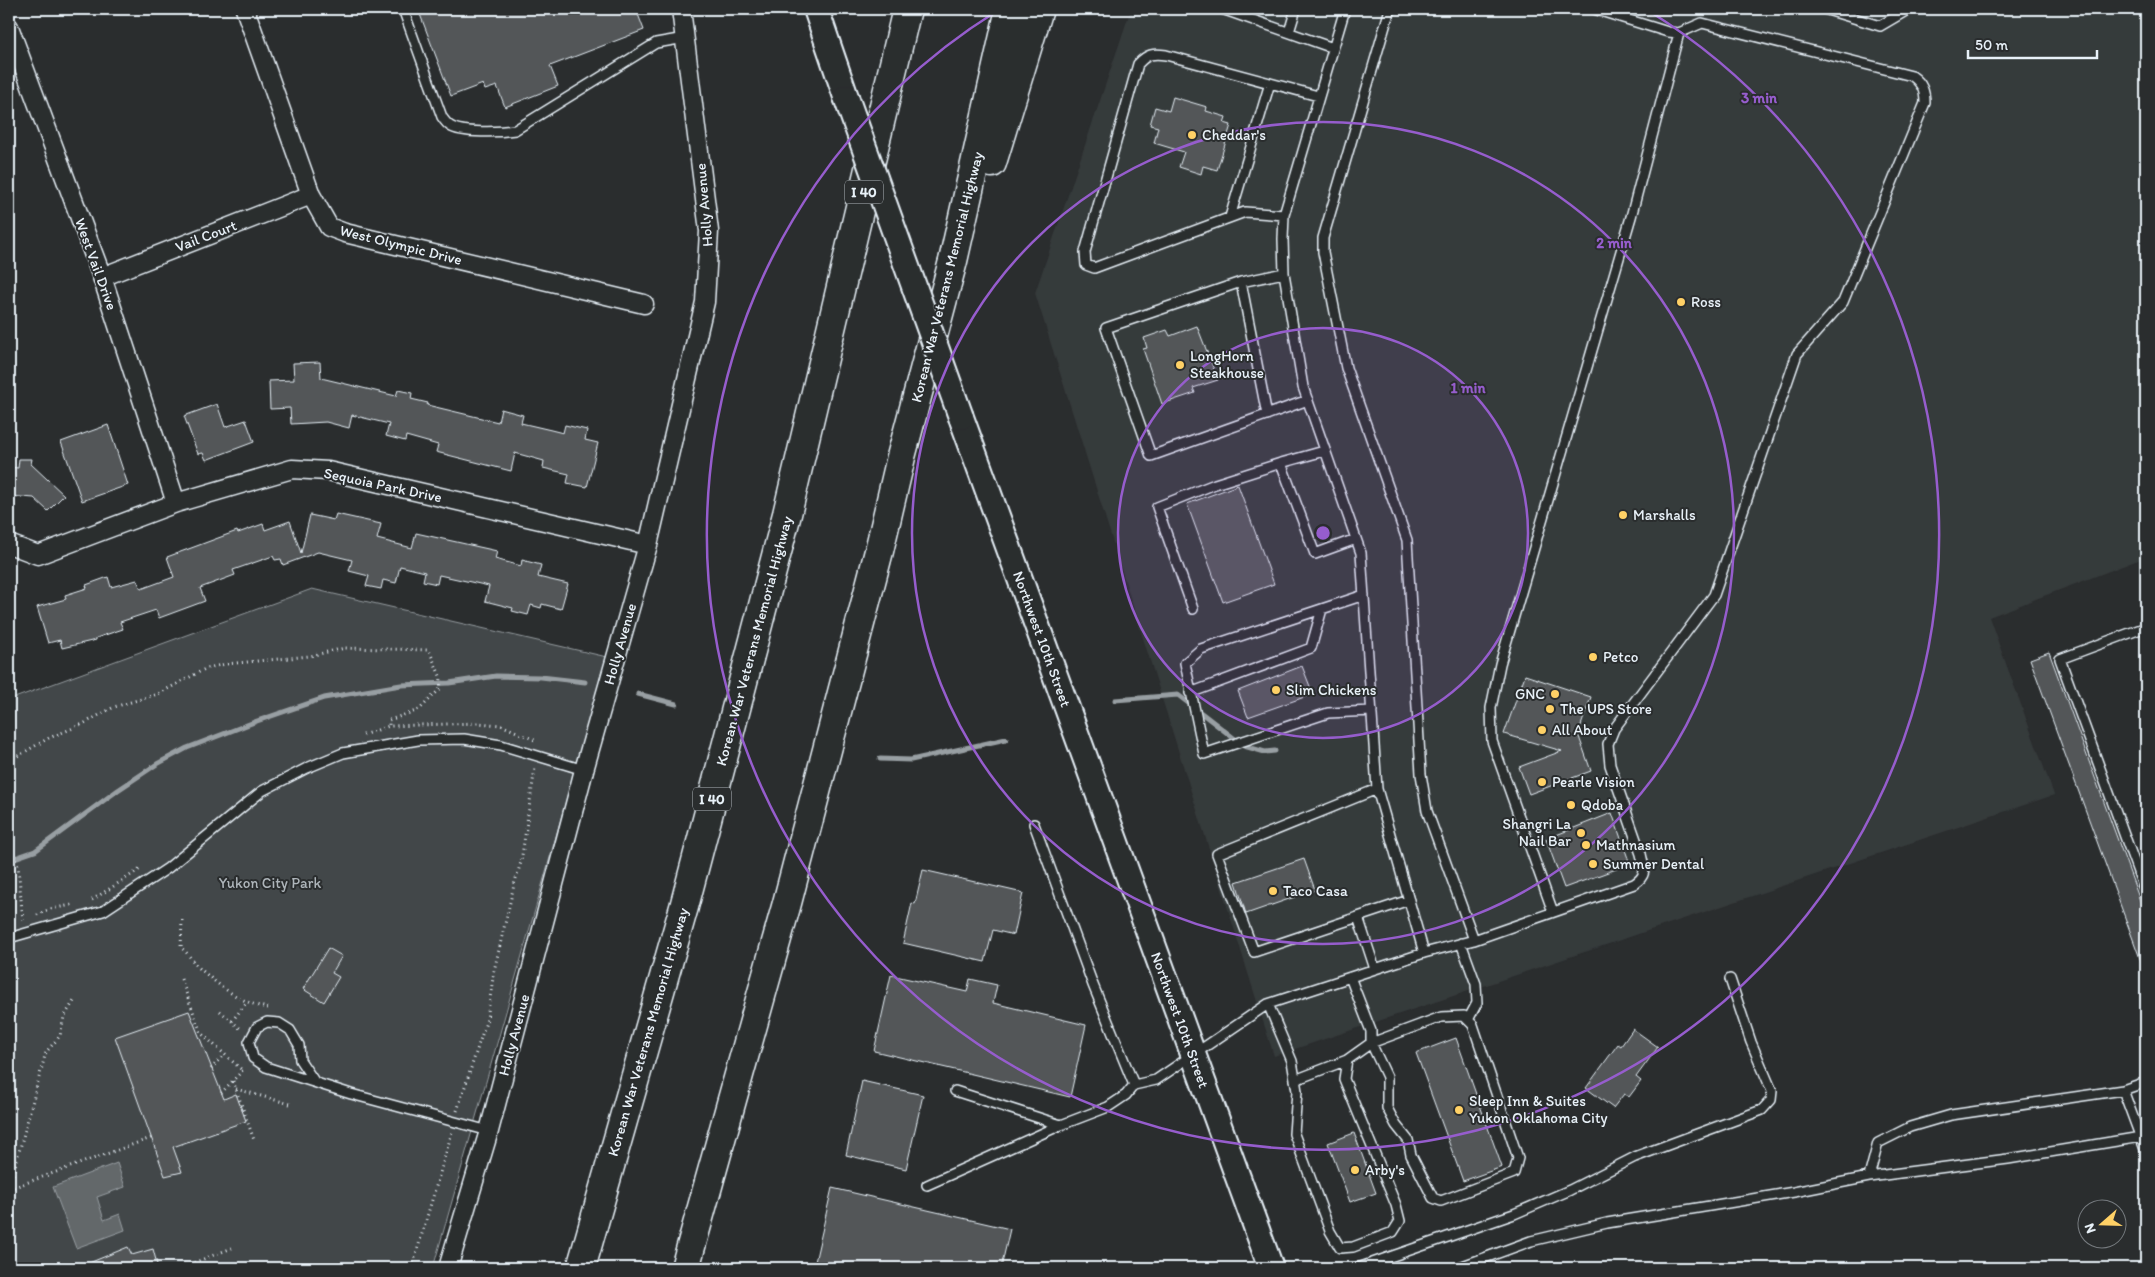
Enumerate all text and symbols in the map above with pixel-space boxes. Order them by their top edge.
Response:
scale bar [1968,28,2096,60]
text: 50 m [1975,36,2008,54]
text: 3 min [1741,89,1778,107]
place label: Cheddar's [1202,126,1266,144]
marker: Cheddar's [1186,129,1198,141]
street label: Korean War Veterans Memorial Highway [907,150,987,404]
street label: Holly Avenue [691,162,717,248]
road number: I 40 [845,180,883,203]
street label: West Vail Drive [71,216,121,312]
street label: Vail Court [173,216,240,256]
street label: West Olympic Drive [338,221,464,269]
text: 2 min [1596,234,1633,252]
place label: Ross [1691,293,1721,311]
marker: Ross [1675,296,1687,308]
place label: LongHorn Steakhouse [1190,347,1264,382]
marker: LongHorn Steakhouse [1174,359,1186,371]
text: 1 min [1451,379,1486,397]
street label: Sequoia Park Drive [322,464,444,506]
place label: Marshalls [1633,506,1696,524]
marker: Marshalls [1617,509,1629,521]
street label: Korean War Veterans Memorial Highway [712,514,796,768]
centre of rings [1314,524,1332,542]
street label: Northwest 10th Street [1009,569,1075,710]
street label: Holly Avenue [600,601,640,687]
place label: Petco [1603,648,1638,666]
marker: Petco [1587,651,1599,663]
place label: Slim Chickens [1286,681,1377,699]
marker: Slim Chickens [1270,684,1282,696]
place label: GNC [1515,685,1545,703]
marker: GNC [1549,688,1561,700]
place label: The UPS Store [1560,700,1652,718]
marker: The UPS Store [1544,703,1556,715]
place label: All About [1552,721,1613,739]
marker: All About [1536,724,1548,736]
place label: Pearle Vision [1552,773,1635,791]
marker: Pearle Vision [1536,776,1548,788]
road number: I 40 [693,788,731,811]
place label: Qdoba [1581,796,1624,814]
marker: Qdoba [1565,799,1577,811]
place label: Shangri La Nail Bar [1502,815,1571,850]
marker: Shangri La Nail Bar [1575,827,1587,839]
place label: Mathnasium [1596,836,1676,854]
marker: Mathnasium [1580,839,1592,851]
place label: Summer Dental [1603,855,1705,873]
marker: Summer Dental [1587,858,1599,870]
park label: Yukon City Park [219,874,322,892]
place label: Taco Casa [1283,882,1348,900]
marker: Taco Casa [1267,885,1279,897]
street label: Korean War Veterans Memorial Highway [604,906,692,1158]
street label: Northwest 10th Street [1147,950,1213,1091]
street label: Holly Avenue [494,992,534,1078]
place label: Sleep Inn & Suites Yukon Oklahoma City [1469,1092,1608,1127]
marker: Sleep Inn & Suites Yukon Oklahoma City [1453,1104,1465,1116]
place label: Arby's [1365,1161,1405,1179]
marker: Arby's [1349,1164,1361,1176]
north arrow [2078,1200,2128,1250]
text: N [2081,1221,2100,1236]

